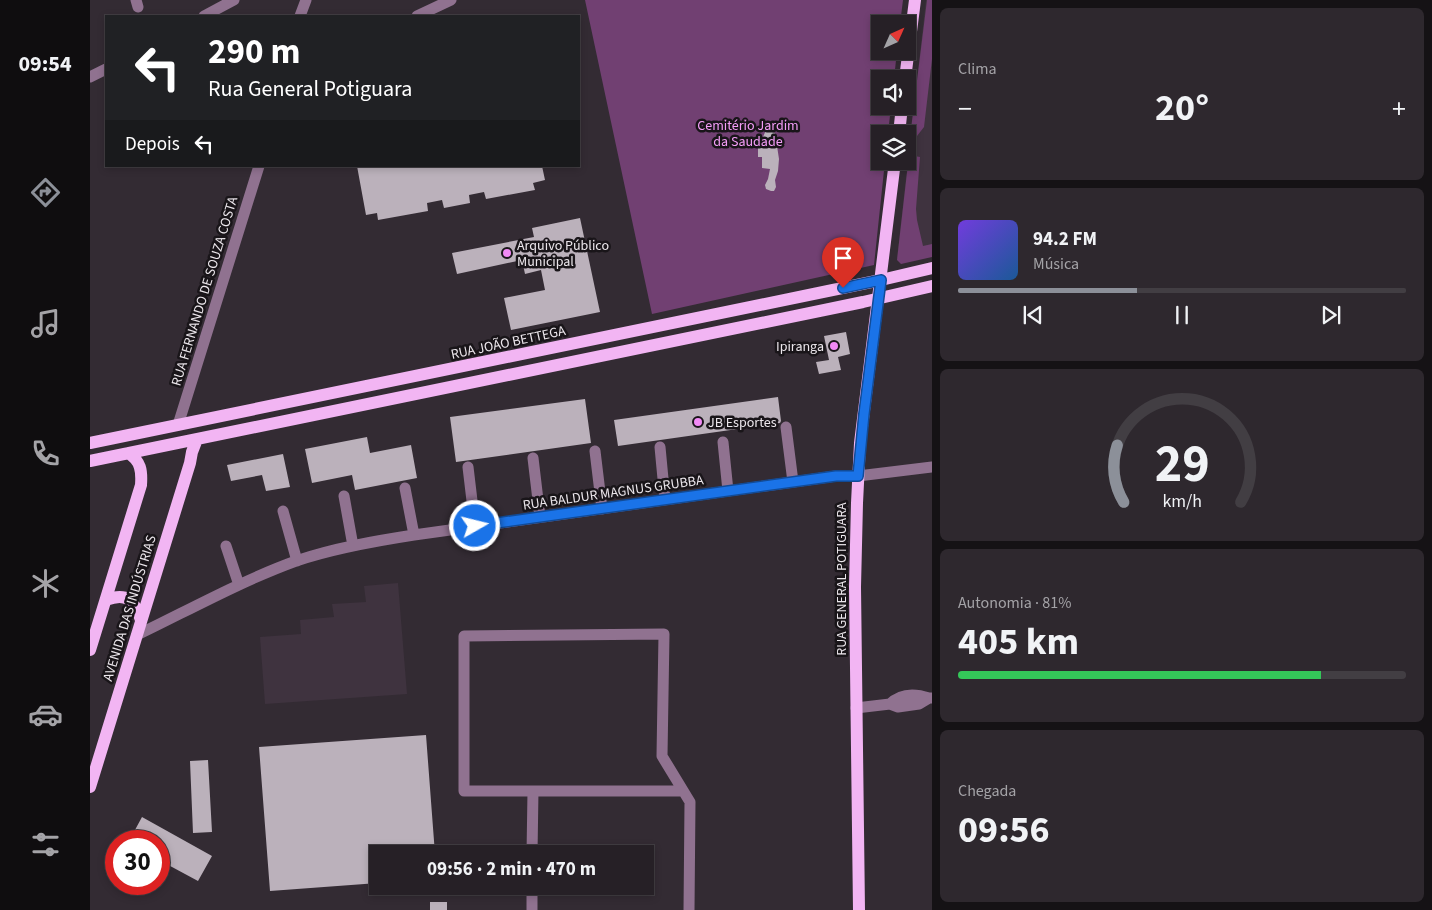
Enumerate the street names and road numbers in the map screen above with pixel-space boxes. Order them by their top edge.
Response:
street label: RUA FERNANDO DE SOUZA COSTA [167,194,243,388]
street label: RUA JOÃO BETTEGA [449,321,568,365]
street label: RUA BALDUR MAGNUS GRUBBA [521,470,705,516]
street label: RUA GENERAL POTIGUARA [832,502,852,656]
street label: AVENIDA DAS INDÚSTRIAS [98,533,162,684]

